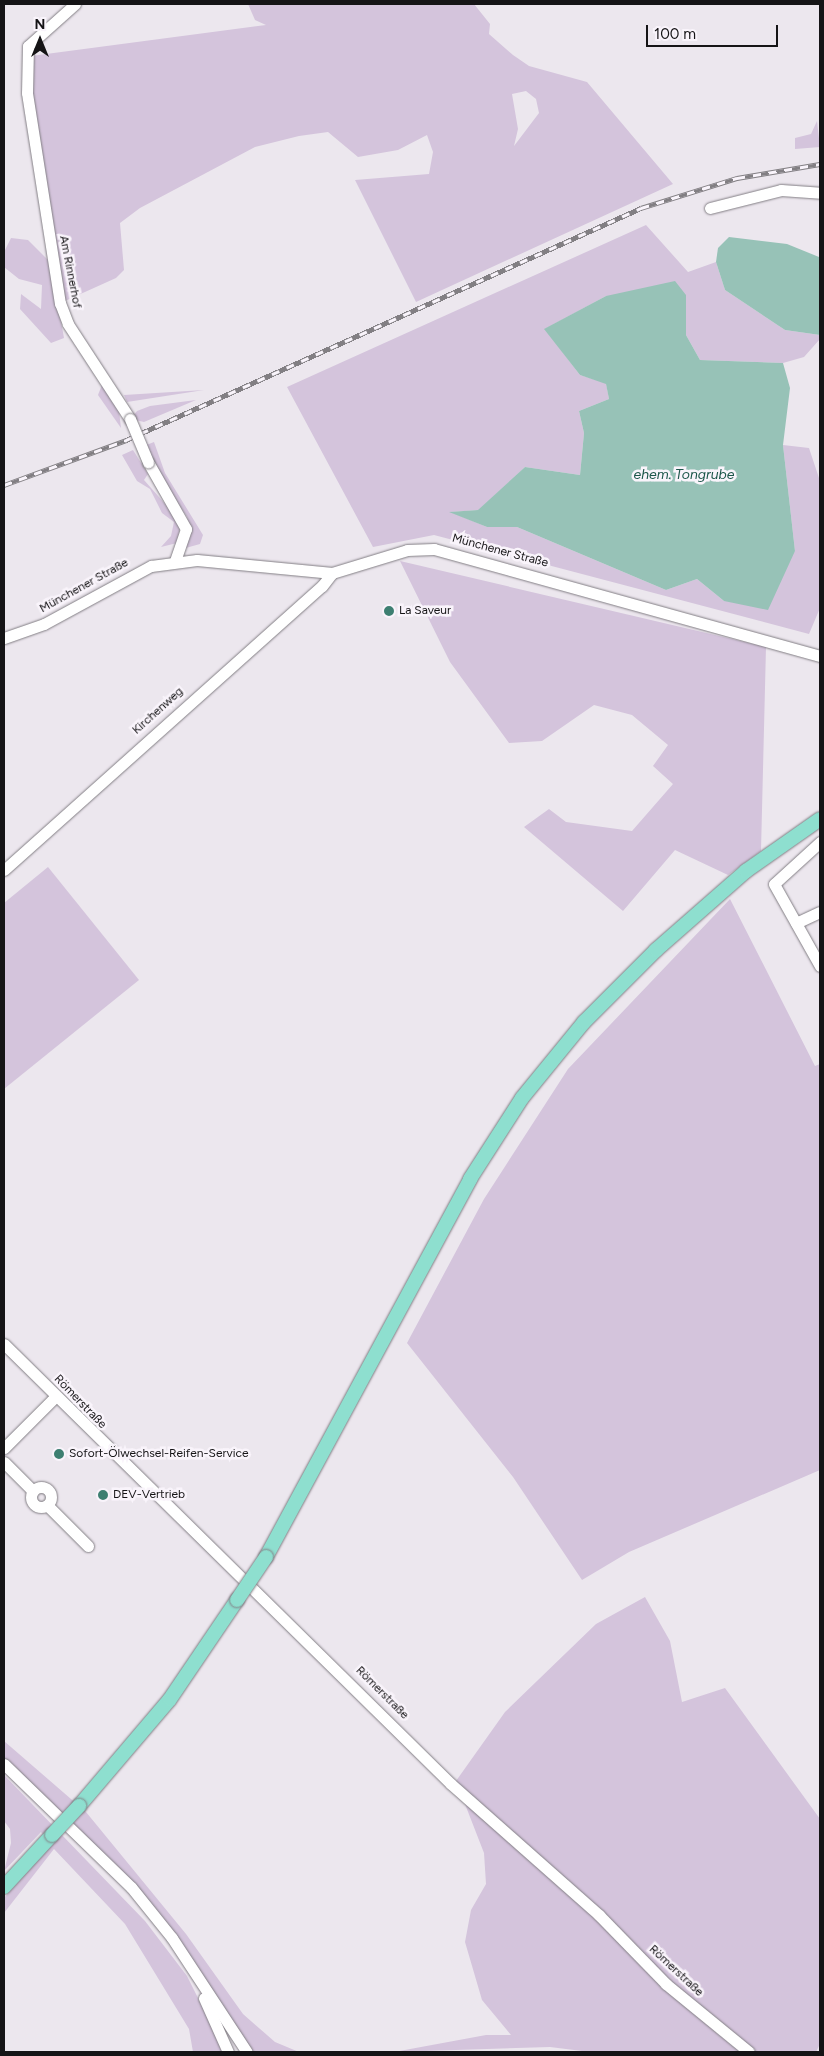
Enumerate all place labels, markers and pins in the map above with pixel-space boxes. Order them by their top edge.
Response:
place label: La Saveur [399,604,451,618]
marker: La Saveur [383,605,395,617]
place label: Sofort-Ölwechsel-Reifen-Service [69,1447,249,1461]
marker: Sofort-Ölwechsel-Reifen-Service [53,1448,65,1460]
place label: DEV-Vertrieb [113,1488,185,1502]
marker: DEV-Vertrieb [97,1489,109,1501]

